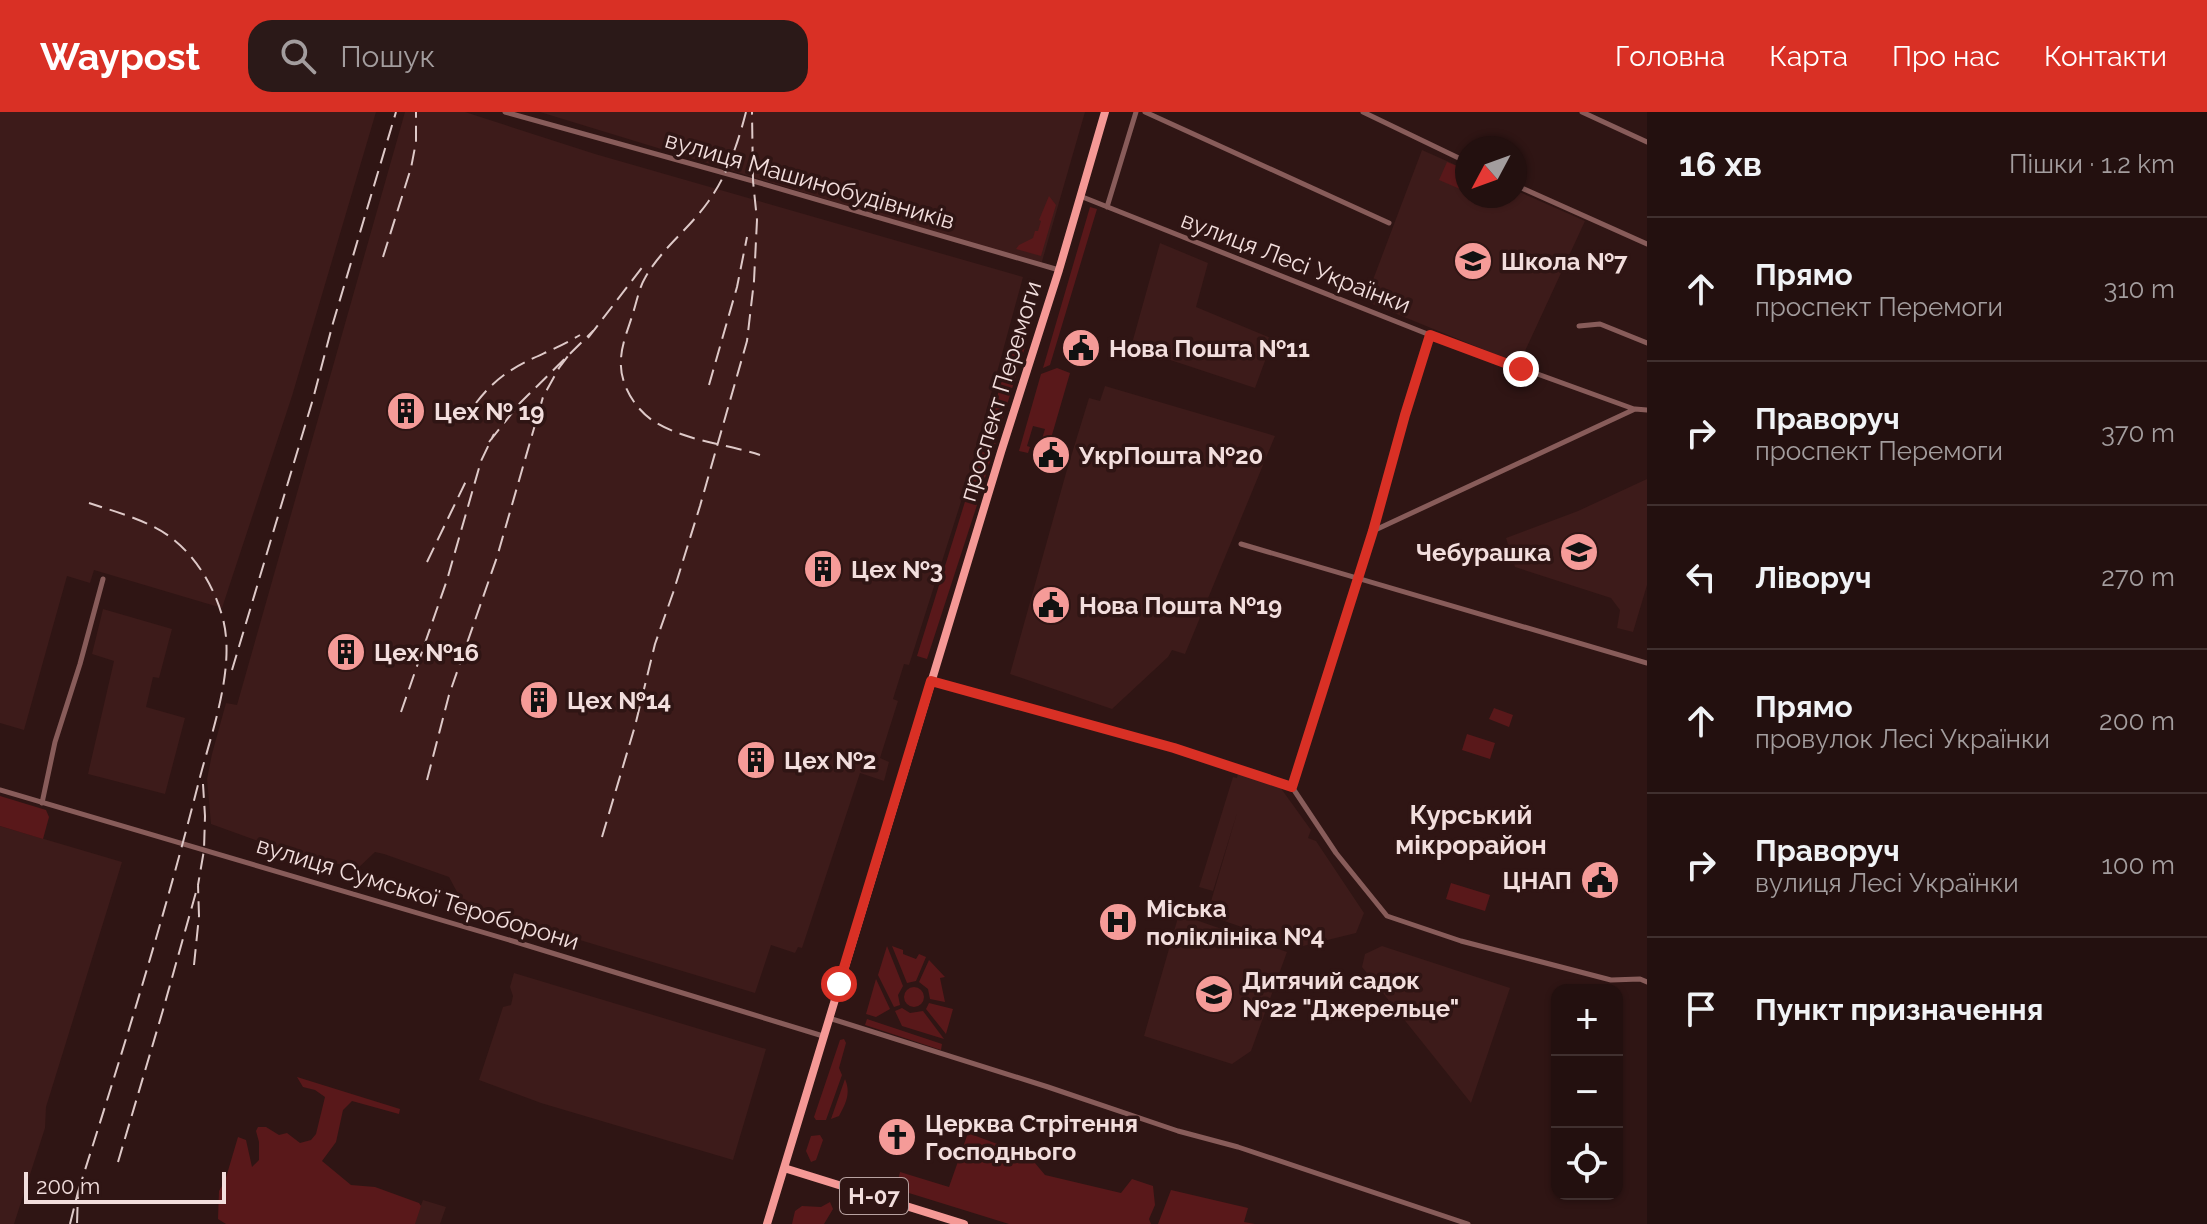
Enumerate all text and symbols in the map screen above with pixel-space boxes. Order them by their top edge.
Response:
search box [248,20,808,92]
text: Waypost [40,34,200,79]
icon: search [276,34,320,78]
text: Пошук [340,39,435,74]
text: Головна [1615,40,1725,73]
text: Карта [1769,40,1848,73]
text: Про нас [1892,40,2000,73]
text: Контакти [2044,40,2167,73]
street label: вулиця Машинобудівників [662,125,958,235]
north arrow [1455,136,1527,208]
text: 16 хв [1679,144,1762,184]
text: Пішки · 1.2 km [2009,149,2175,179]
street label: вулиця Лесі Українки [1177,205,1415,319]
school or university icon: Школа №7 [1452,240,1494,282]
place label: Школа №7 [1501,247,1628,276]
text: Прямо [1755,257,1853,292]
icon: ahead [1679,267,1723,311]
text: 310 m [2104,274,2175,304]
street label: проспект Перемоги [953,277,1047,505]
text: проспект Перемоги [1755,292,2003,322]
public building icon: Нова Пошта №11 [1060,327,1102,369]
place label: Нова Пошта №11 [1109,334,1310,363]
route end [1503,351,1539,387]
building icon: Цех № 19 [385,390,427,432]
place label: Цех № 19 [434,397,545,426]
text: Праворуч [1755,401,1900,436]
icon: right [1679,411,1723,455]
text: 370 m [2101,418,2175,448]
public building icon: УкрПошта №20 [1030,434,1072,476]
text: проспект Перемоги [1755,436,2003,466]
place label: УкрПошта №20 [1078,441,1263,470]
school or university icon: Чебурашка [1558,531,1600,573]
place label: Чебурашка [1416,538,1551,567]
building icon: Цех №3 [802,548,844,590]
place label: Цех №3 [851,555,943,584]
icon: left [1679,555,1723,599]
text: Ліворуч [1755,560,1871,595]
text: 270 m [2101,562,2175,592]
public building icon: Нова Пошта №19 [1030,584,1072,626]
place label: Нова Пошта №19 [1079,591,1282,620]
building icon: Цех №16 [325,631,367,673]
place label: Цех №16 [374,638,479,667]
building icon: Цех №14 [518,679,560,721]
place label: Цех №14 [567,686,671,715]
text: Прямо [1755,689,1853,724]
icon: ahead [1679,699,1723,743]
text: 200 m [2099,706,2175,736]
text: провулок Лесі Українки [1755,724,2050,754]
building icon: Цех №2 [735,739,777,781]
place label: Цех №2 [784,746,876,775]
district label: Курський мікрорайон [1395,800,1547,860]
street label: вулиця Сумської Тероборони [253,830,583,956]
text: Праворуч [1755,833,1900,868]
icon: right [1679,843,1723,887]
text: 100 m [2102,850,2175,880]
public building icon: ЦНАП [1579,859,1621,901]
place label: ЦНАП [1502,866,1572,895]
text: вулиця Лесі Українки [1755,868,2019,898]
place label: Міська поліклініка №4 [1146,894,1324,951]
hospital icon: Міська поліклініка №4 [1097,901,1139,943]
route start [821,966,857,1002]
place label: Дитячий садок №22 "Джерельце" [1242,966,1459,1023]
school or university icon: Дитячий садок №22 "Джерельце" [1193,973,1235,1015]
map controls [1551,984,1623,1200]
button: + [1551,984,1623,1056]
icon: arrive [1679,987,1723,1031]
text: Пункт призначення [1755,992,2043,1027]
button: − [1551,1056,1623,1128]
place label: Церква Стрітення Господнього [925,1109,1138,1166]
church icon: Церква Стрітення Господнього [876,1116,918,1158]
button: locate [1551,1128,1623,1200]
scale bar [24,1168,226,1204]
text: 200 m [36,1173,100,1199]
road number: Н-07 [840,1178,908,1214]

